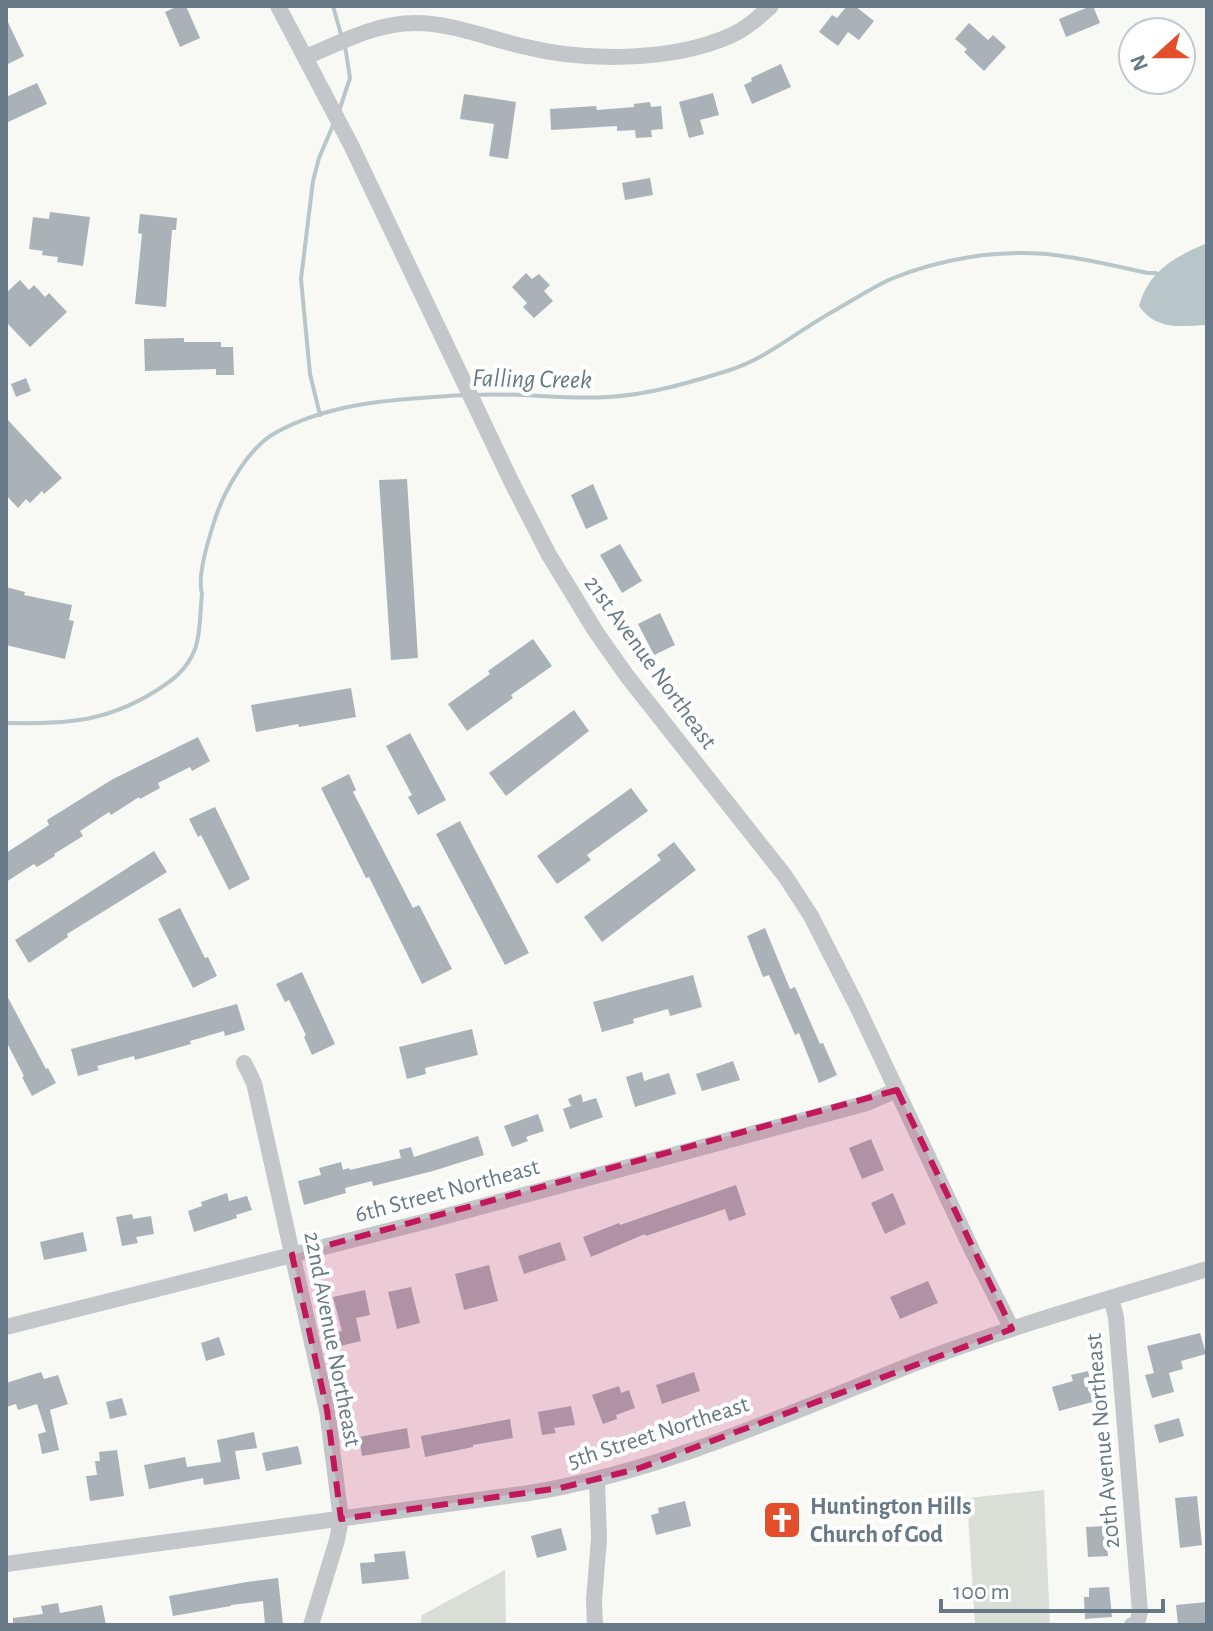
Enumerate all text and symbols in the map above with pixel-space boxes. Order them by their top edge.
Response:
north arrow [1117,16,1197,96]
text: N [1126,52,1152,74]
water label: Falling Creek [472,365,592,393]
street label: 21st Avenue Northeast [579,572,721,754]
street label: 6th Street Northeast [352,1155,542,1227]
street label: 22nd Avenue Northeast [299,1230,365,1449]
street label: 20th Avenue Northeast [1082,1332,1124,1549]
street label: 5th Street Northeast [565,1392,752,1474]
place label: Huntington Hills Church of God [810,1495,971,1547]
church icon: Huntington Hills Church of God [761,1499,803,1541]
scale bar [941,1563,1163,1613]
text: 100 m [953,1580,1010,1604]

